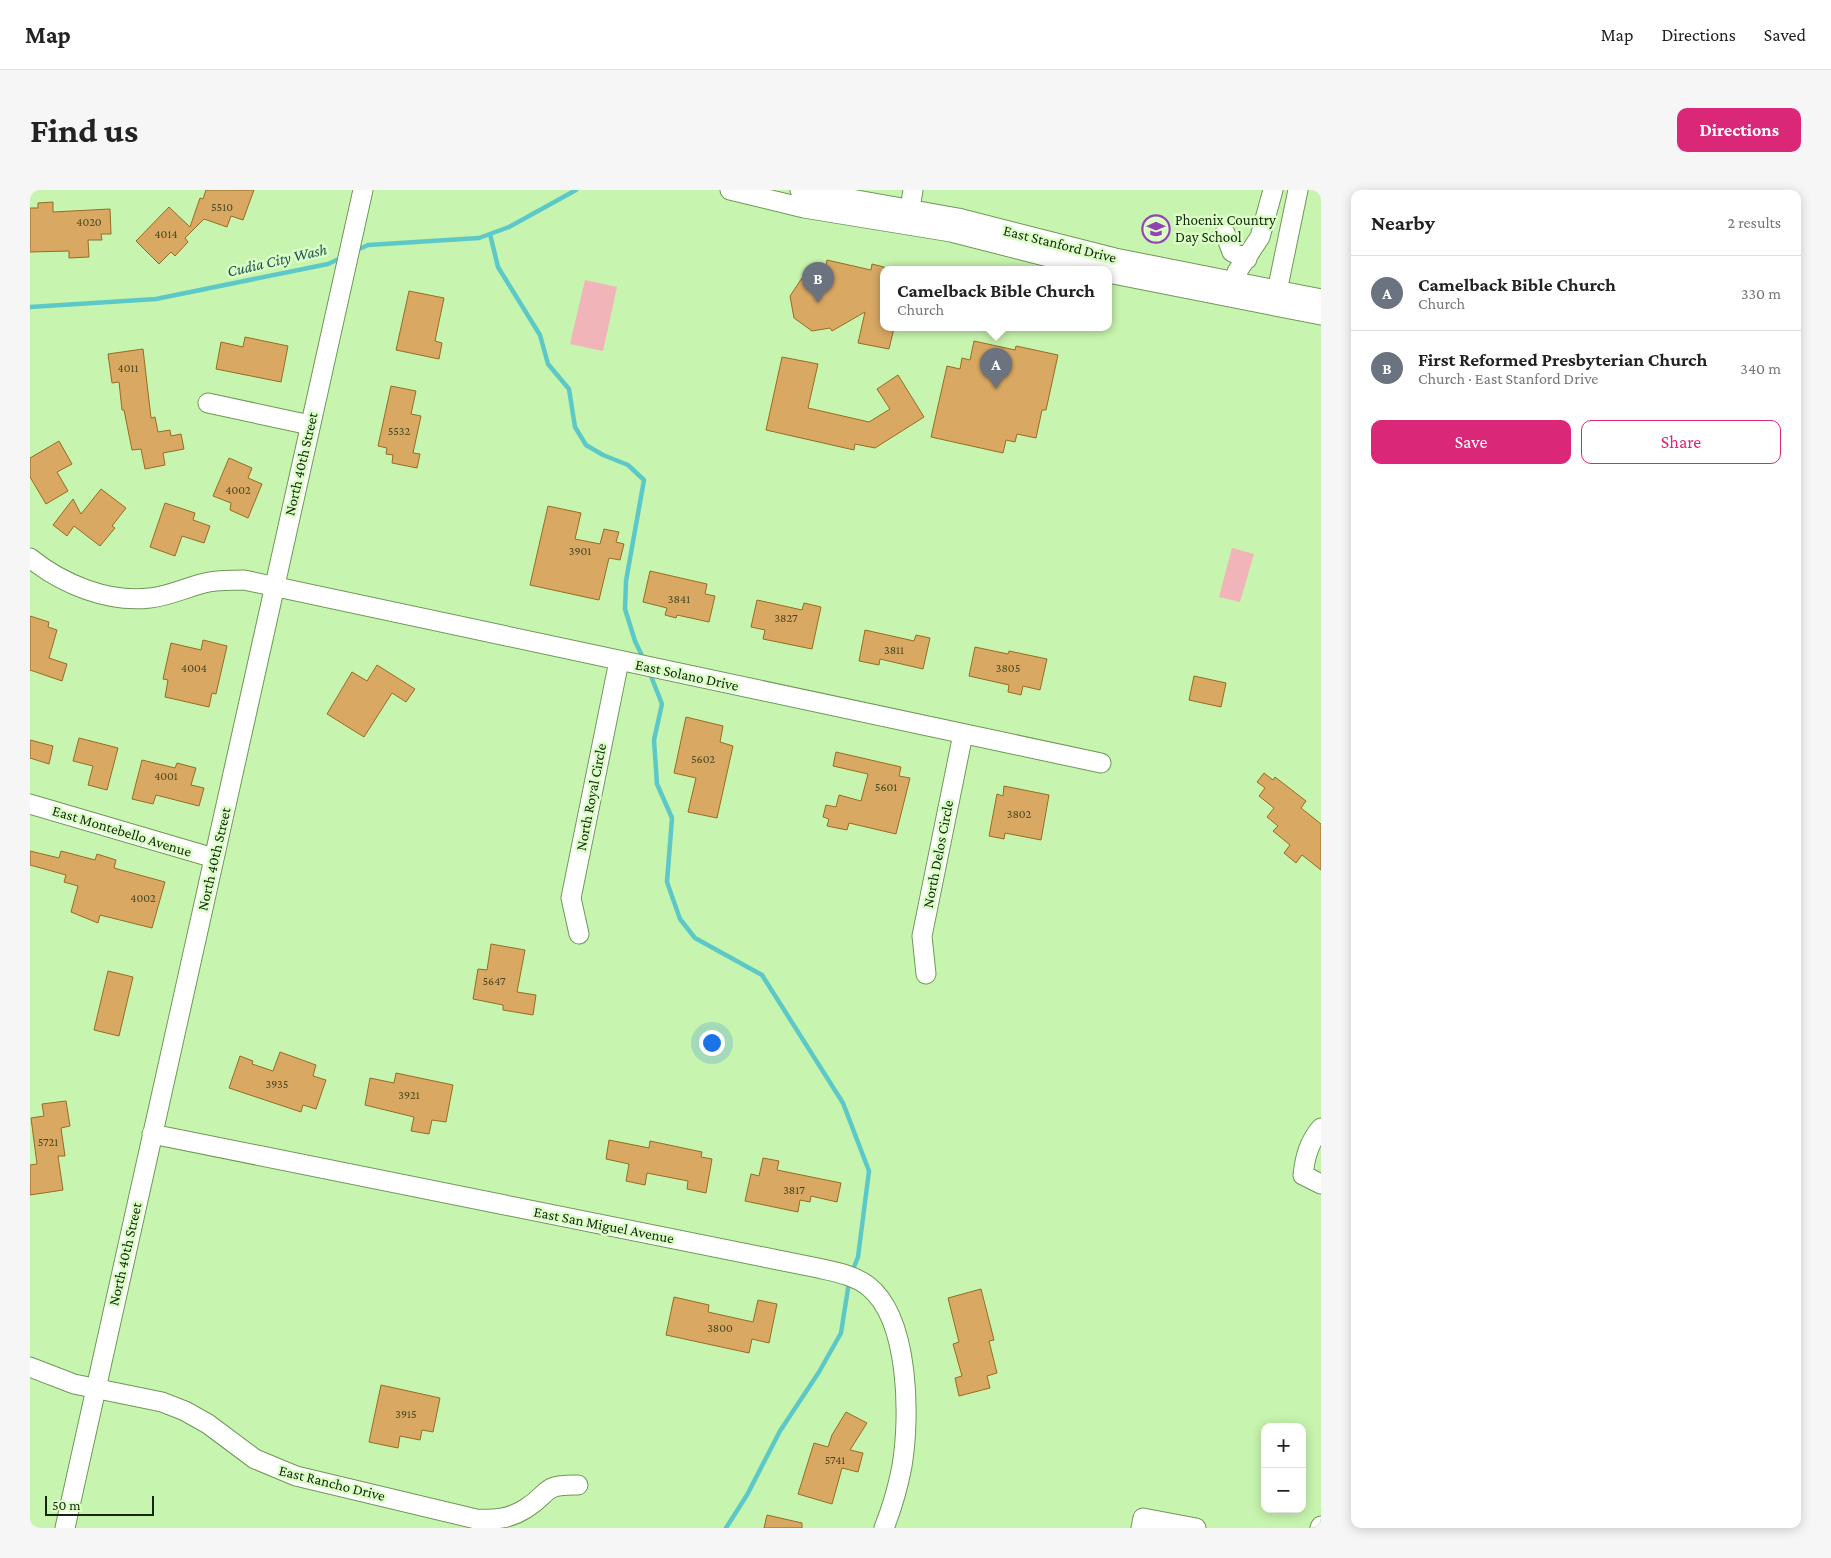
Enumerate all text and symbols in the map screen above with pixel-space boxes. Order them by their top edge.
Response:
text: Map [25,21,71,48]
text: Map [1601,25,1633,45]
text: Directions [1661,25,1736,45]
text: Saved [1764,25,1806,45]
button: Directions [1677,108,1801,152]
text: Find us [30,111,138,150]
house number: 5510 [211,200,233,214]
text: Nearby [1371,211,1435,235]
place label: Phoenix Country Day School [1175,212,1276,246]
school or university icon: Phoenix Country Day School [1141,214,1171,244]
text: 2 results [1728,214,1781,231]
house number: 4020 [76,215,102,229]
street label: East Stanford Drive [1002,222,1119,266]
house number: 4014 [154,227,178,241]
water label: Cudia City Wash [225,240,329,281]
pin: B [802,262,834,303]
popup [880,266,1112,331]
text: Camelback Bible Church [1418,274,1616,295]
text: Camelback Bible Church [897,280,1095,301]
text: A [1382,285,1392,302]
text: 330 m [1741,285,1781,302]
text: Church [1418,295,1465,312]
text: Church [897,301,944,318]
pin: A [980,348,1012,389]
text: First Reformed Presbyterian Church [1418,349,1707,370]
text: B [1382,360,1392,377]
text: 340 m [1740,360,1781,377]
house number: 4011 [118,361,138,375]
text: Church · East Stanford Drive [1418,370,1598,387]
street label: North 40th Street [281,410,321,517]
button: Save [1371,420,1571,464]
button: Share [1581,420,1781,464]
house number: 5532 [388,424,410,438]
house number: 4002 [225,483,251,497]
house number: 3901 [569,544,591,558]
house number: 3841 [668,592,690,606]
house number: 3827 [774,611,798,625]
house number: 3811 [884,643,904,657]
street label: East Solano Drive [634,656,740,694]
house number: 4004 [181,661,207,675]
house number: 3805 [996,661,1020,675]
street label: North Royal Circle [573,742,610,852]
house number: 5602 [691,752,715,766]
house number: 4001 [154,769,178,783]
house number: 5601 [875,780,897,794]
street label: North Delos Circle [920,798,956,909]
street label: East Montebello Avenue [50,802,194,860]
street label: North 40th Street [194,805,234,912]
house number: 3802 [1007,807,1032,821]
house number: 4002 [130,891,156,905]
house number: 5647 [482,974,506,988]
your location [699,1030,725,1056]
house number: 3935 [266,1077,288,1091]
house number: 3921 [398,1088,420,1102]
house number: 5721 [38,1135,58,1149]
house number: 3817 [783,1183,805,1197]
street label: North 40th Street [105,1200,145,1307]
street label: East San Miguel Avenue [532,1204,676,1248]
house number: 3800 [707,1321,733,1335]
house number: 3915 [395,1407,417,1421]
map controls [1261,1423,1306,1513]
button: + [1261,1423,1306,1468]
house number: 5741 [825,1453,845,1467]
street label: East Rancho Drive [277,1462,387,1504]
button: − [1261,1468,1306,1513]
scale bar [45,1493,154,1516]
text: 50 m [52,1497,80,1513]

